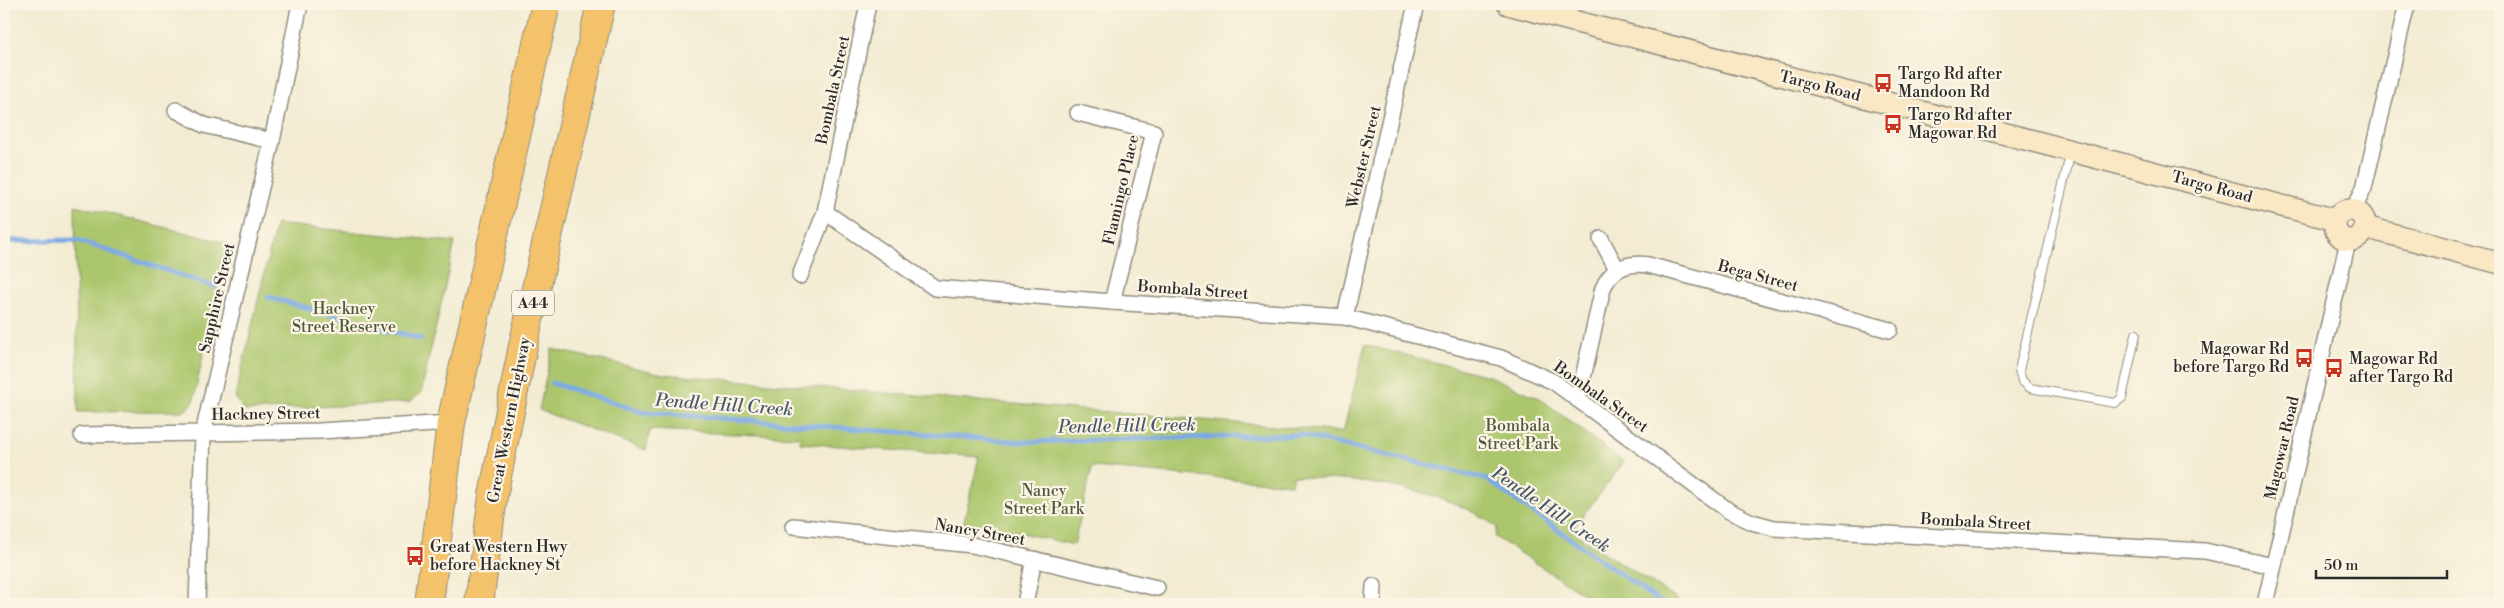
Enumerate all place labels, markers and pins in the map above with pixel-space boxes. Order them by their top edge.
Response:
place label: Targo Rd after Mandoon Rd [1898,64,2002,102]
bus stop icon: Targo Rd after Mandoon Rd [1872,72,1894,94]
place label: Targo Rd after Magowar Rd [1908,105,2012,143]
bus stop icon: Targo Rd after Magowar Rd [1882,113,1904,135]
place label: Magowar Rd before Targo Rd [2173,339,2289,377]
bus stop icon: Magowar Rd before Targo Rd [2293,347,2315,369]
place label: Magowar Rd after Targo Rd [2349,349,2453,387]
bus stop icon: Magowar Rd after Targo Rd [2323,357,2345,379]
place label: Great Western Hwy before Hackney St [430,537,568,575]
bus stop icon: Great Western Hwy before Hackney St [404,545,426,567]

